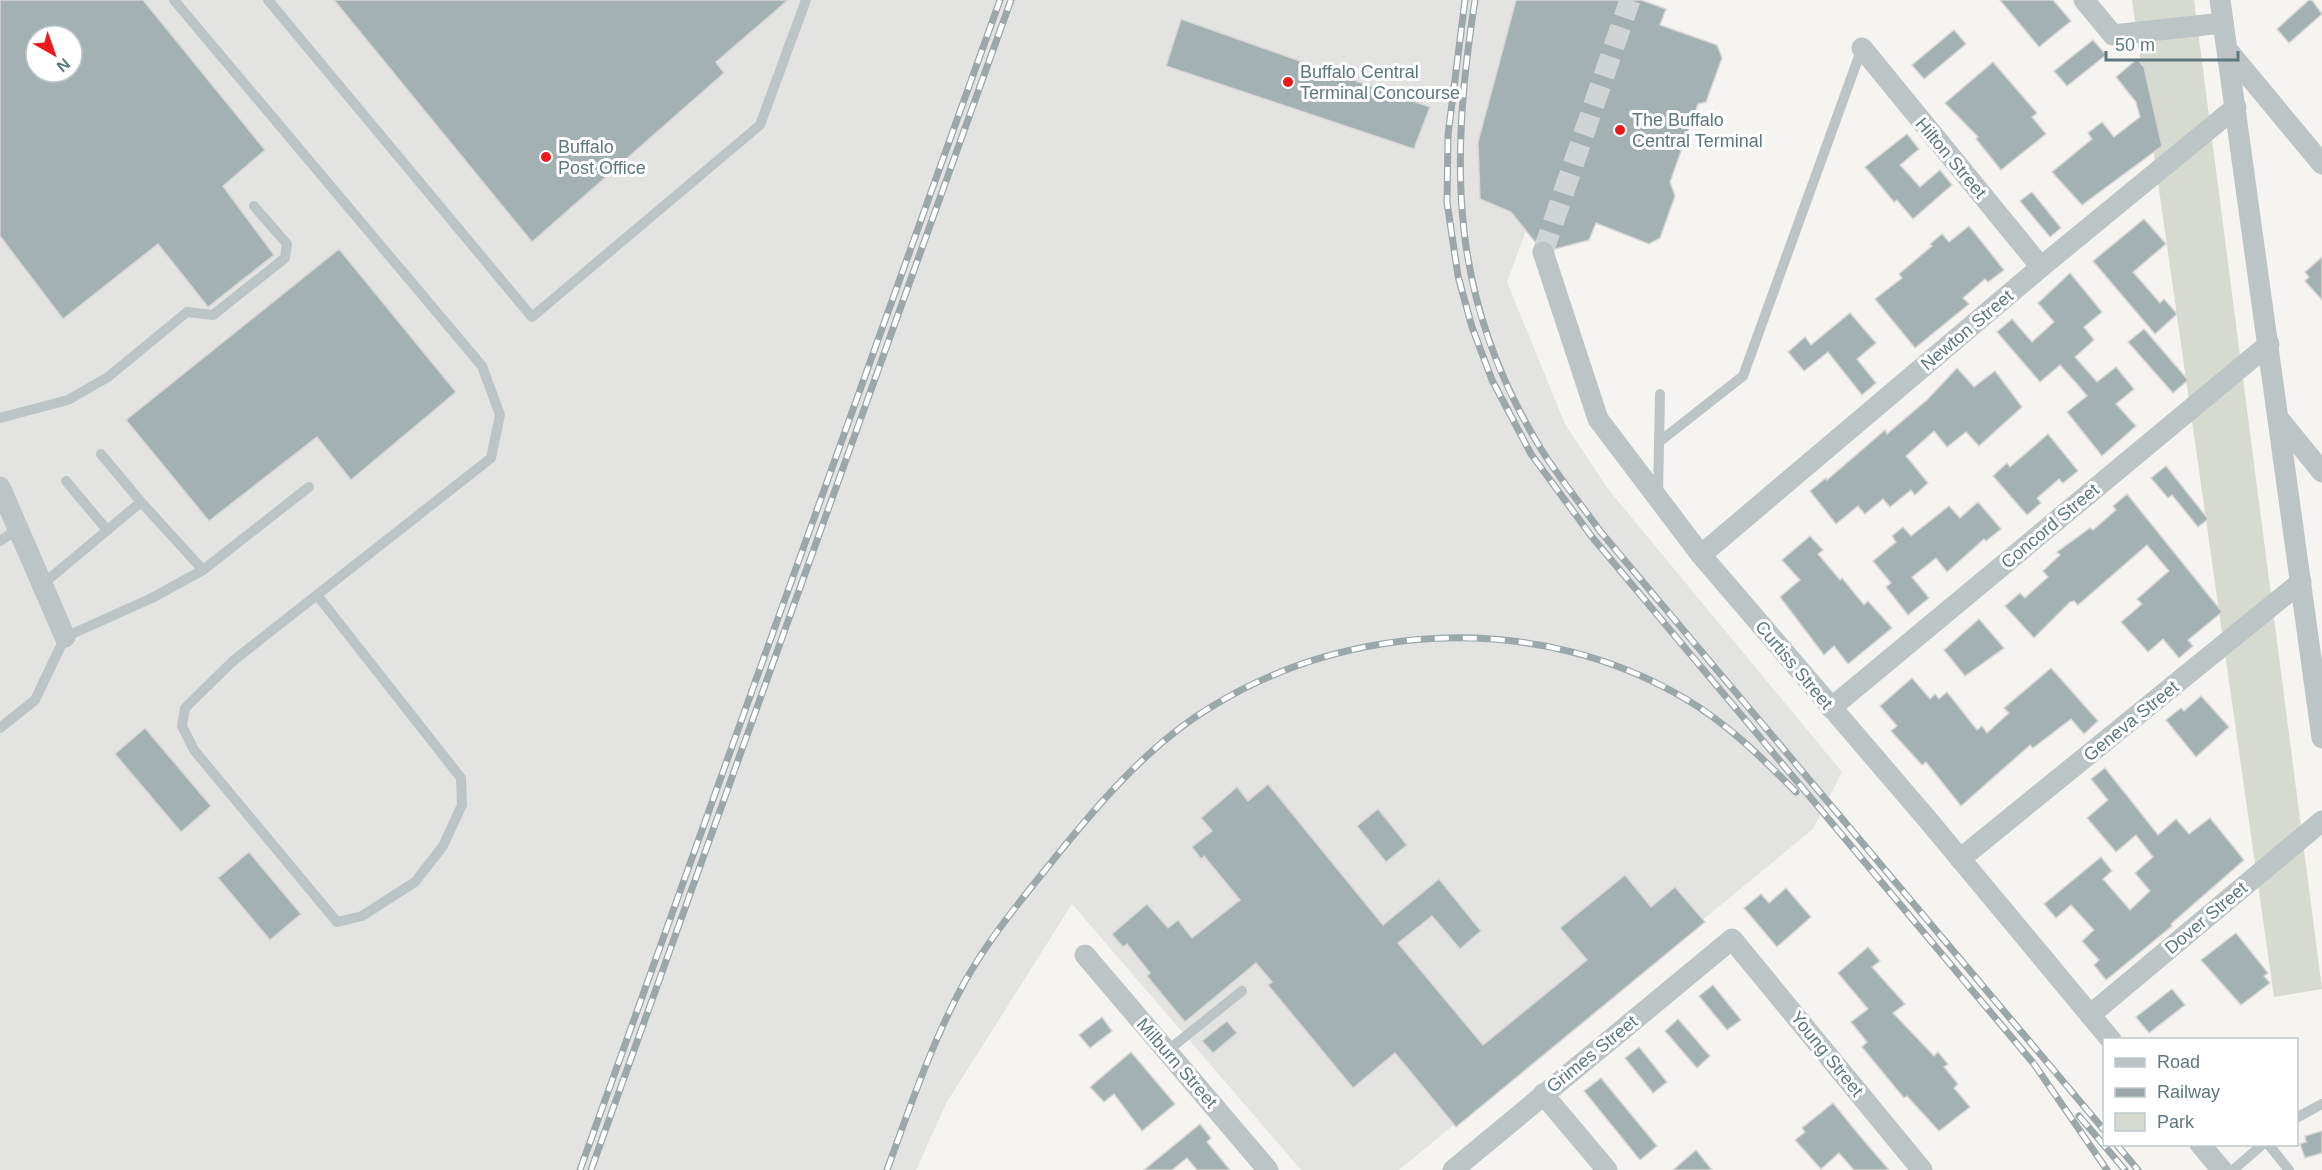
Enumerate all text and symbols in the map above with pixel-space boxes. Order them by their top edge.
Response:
north arrow [24,24,84,84]
scale bar [2106,24,2238,62]
text: 50 m [2115,35,2155,55]
text: N [53,55,73,75]
place label: Buffalo Central Terminal Concourse [1300,62,1460,103]
marker: Buffalo Central Terminal Concourse [1281,75,1295,89]
place label: The Buffalo Central Terminal [1632,110,1763,151]
street label: Hilton Street [1912,114,1990,202]
marker: The Buffalo Central Terminal [1613,123,1627,137]
place label: Buffalo Post Office [558,137,646,178]
marker: Buffalo Post Office [539,150,553,164]
street label: Newton Street [1917,286,2017,374]
street label: Concord Street [1997,479,2103,573]
street label: Curtiss Street [1751,617,1837,713]
street label: Geneva Street [2080,677,2182,765]
street label: Dover Street [2161,878,2251,958]
street label: Young Street [1787,1008,1867,1100]
street label: Grimes Street [1543,1011,1641,1097]
street label: Milburn Street [1133,1014,1221,1112]
legend [2103,1038,2298,1146]
text: Road [2157,1052,2200,1072]
text: Railway [2157,1082,2220,1102]
text: Park [2157,1112,2195,1132]

